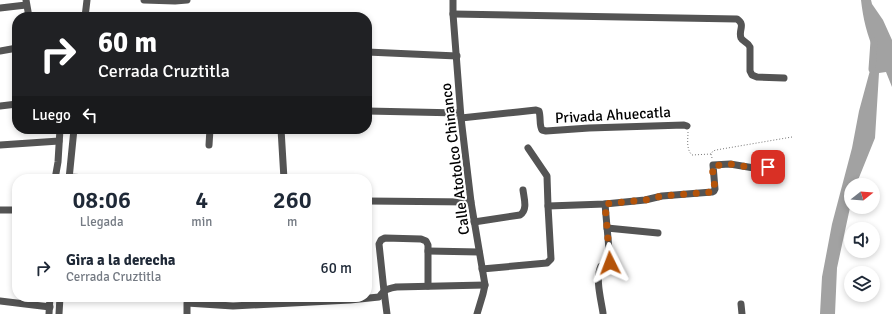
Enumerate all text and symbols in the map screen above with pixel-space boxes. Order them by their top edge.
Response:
text: 60 m [98,26,157,60]
icon: right [32,28,84,80]
text: Cerrada Cruztitla [98,60,230,82]
street label: Calle Atotolco Chinanco [437,82,473,236]
street label: Privada Ahuecatla [555,103,671,127]
icon: left [79,104,101,126]
text: Luego [32,106,71,124]
pin [751,150,785,184]
icon: arrive [757,156,779,178]
north arrow [844,178,880,214]
map controls [844,178,880,302]
text: 08:06 [72,185,131,215]
text: 4 [195,185,208,215]
text: 260 [273,185,312,215]
text: Llegada [80,214,124,230]
text: min [191,214,212,230]
text: m [287,214,297,230]
button: sound [844,222,880,258]
position arrow [589,242,631,284]
text: Gira a la derecha [66,251,176,269]
icon: right [32,257,54,279]
text: 60 m [321,259,352,277]
button: layers [844,266,880,302]
text: Cerrada Cruztitla [66,269,161,285]

